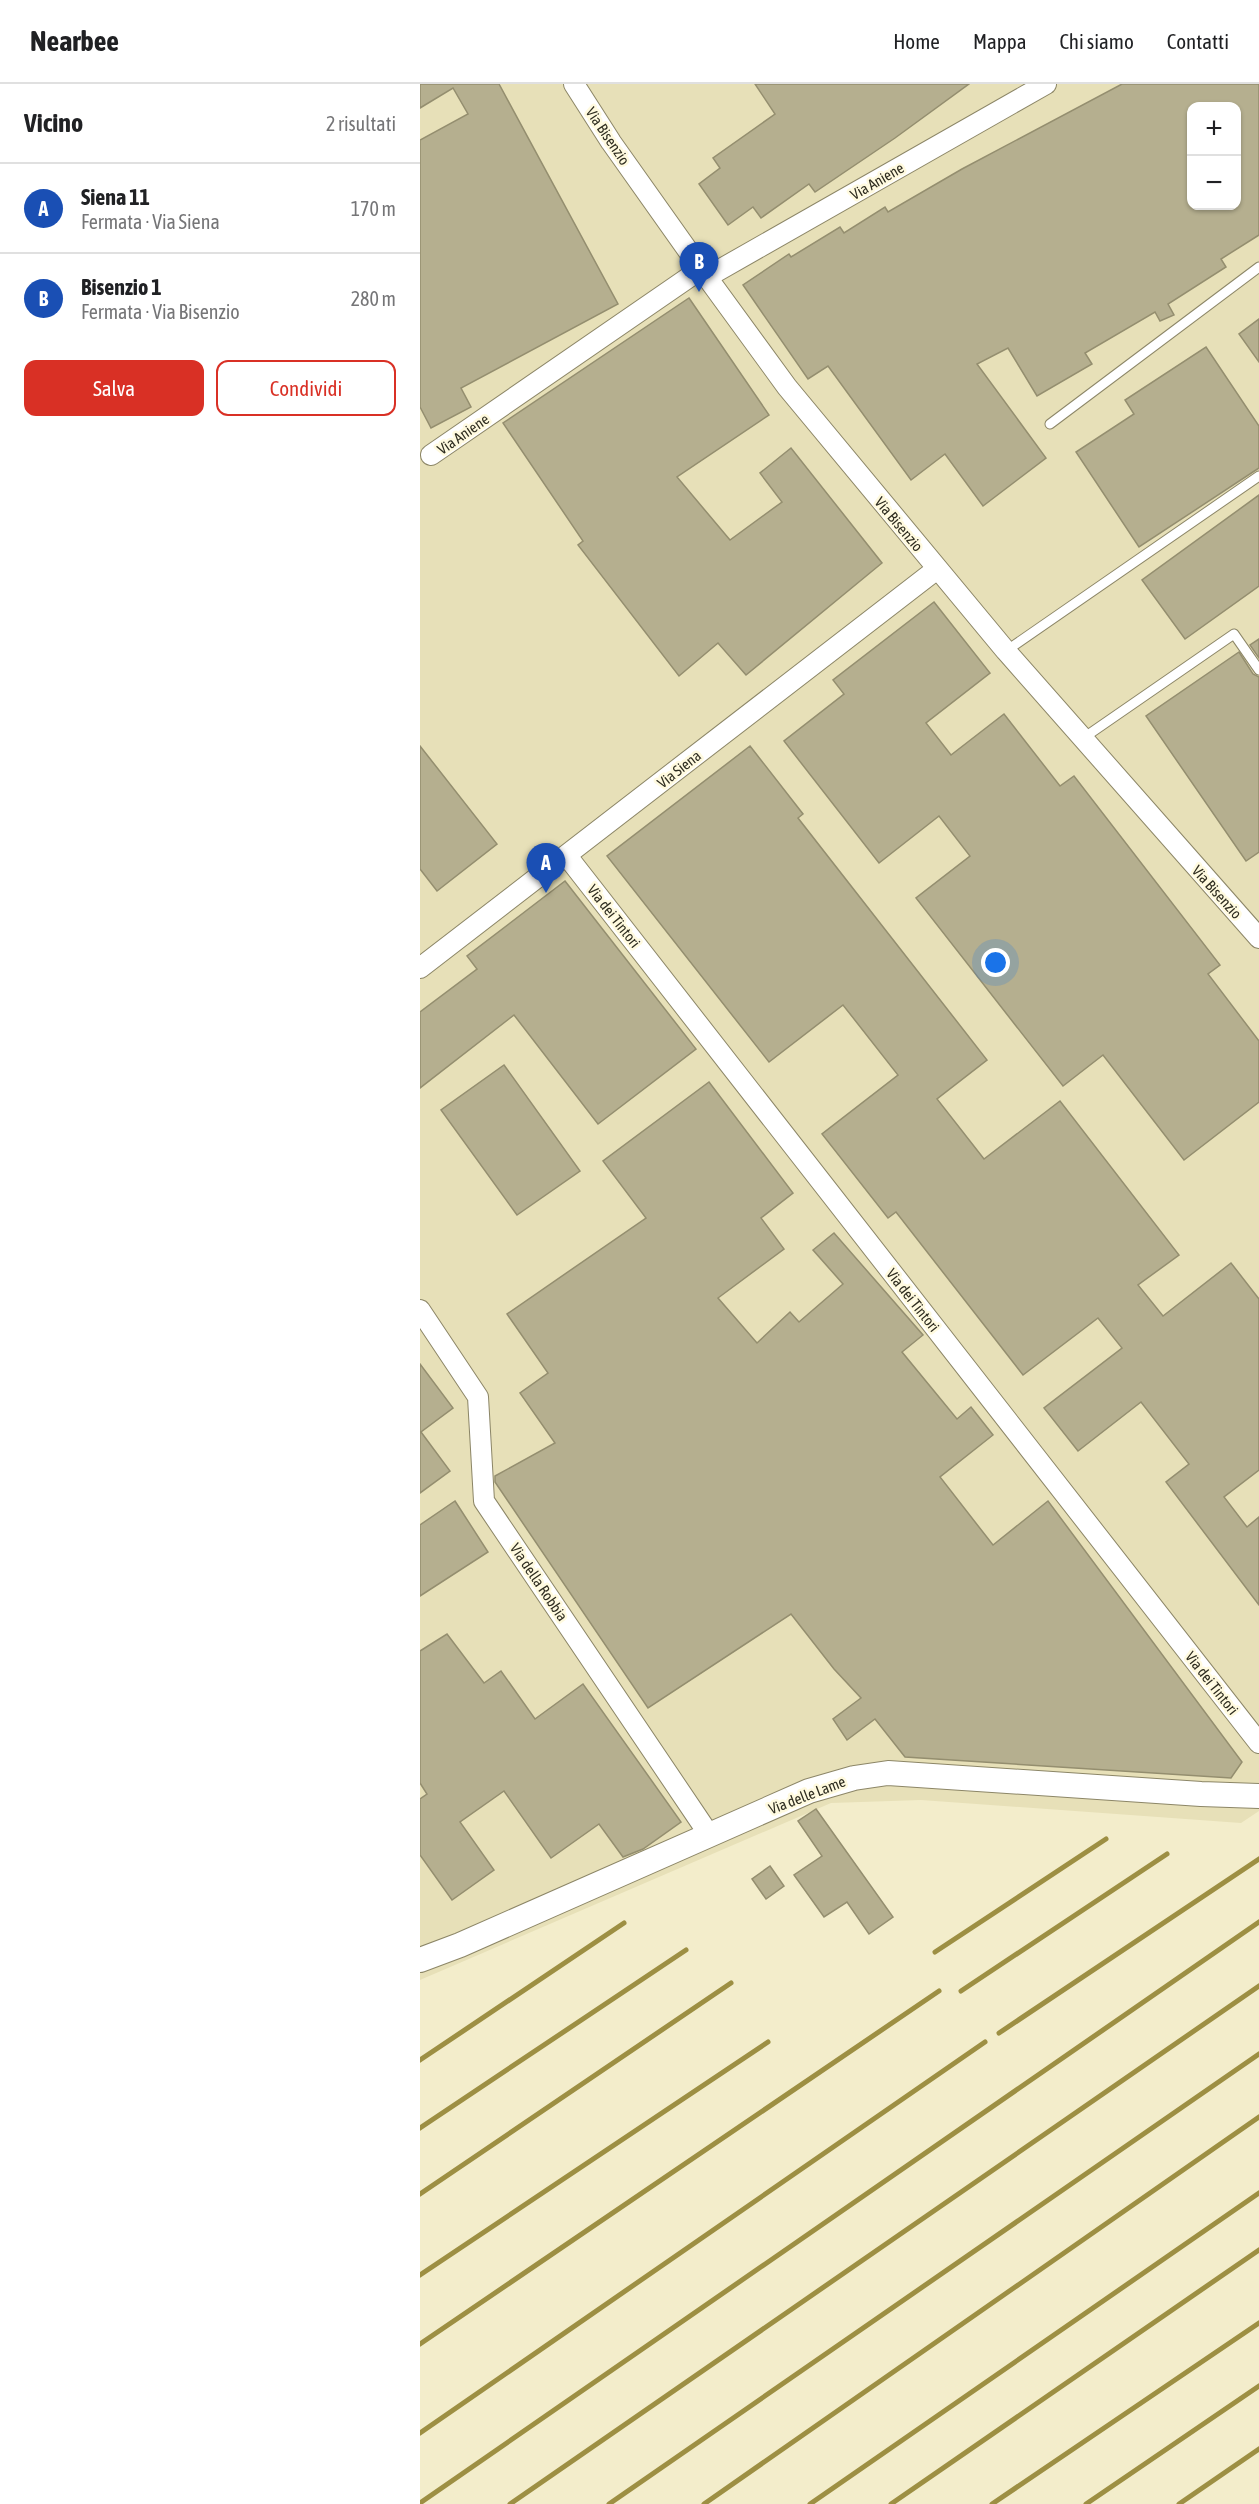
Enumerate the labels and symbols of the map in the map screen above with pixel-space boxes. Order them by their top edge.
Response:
street label: Via Bisenzio [583,104,633,168]
street label: Via Aniene [847,159,907,203]
pin: B [680,242,718,292]
street label: Via Aniene [434,410,492,458]
street label: Via Bisenzio [871,493,927,555]
street label: Via Siena [654,747,704,791]
pin: A [526,844,566,893]
street label: Via Bisenzio [1189,862,1245,922]
street label: Via dei Tintori [584,881,644,951]
your location [981,948,1010,977]
street label: Via dei Tintori [883,1265,943,1335]
street label: Via della Robbia [507,1540,571,1624]
street label: Via dei Tintori [1182,1648,1242,1718]
street label: Via delle Lame [766,1773,848,1817]

